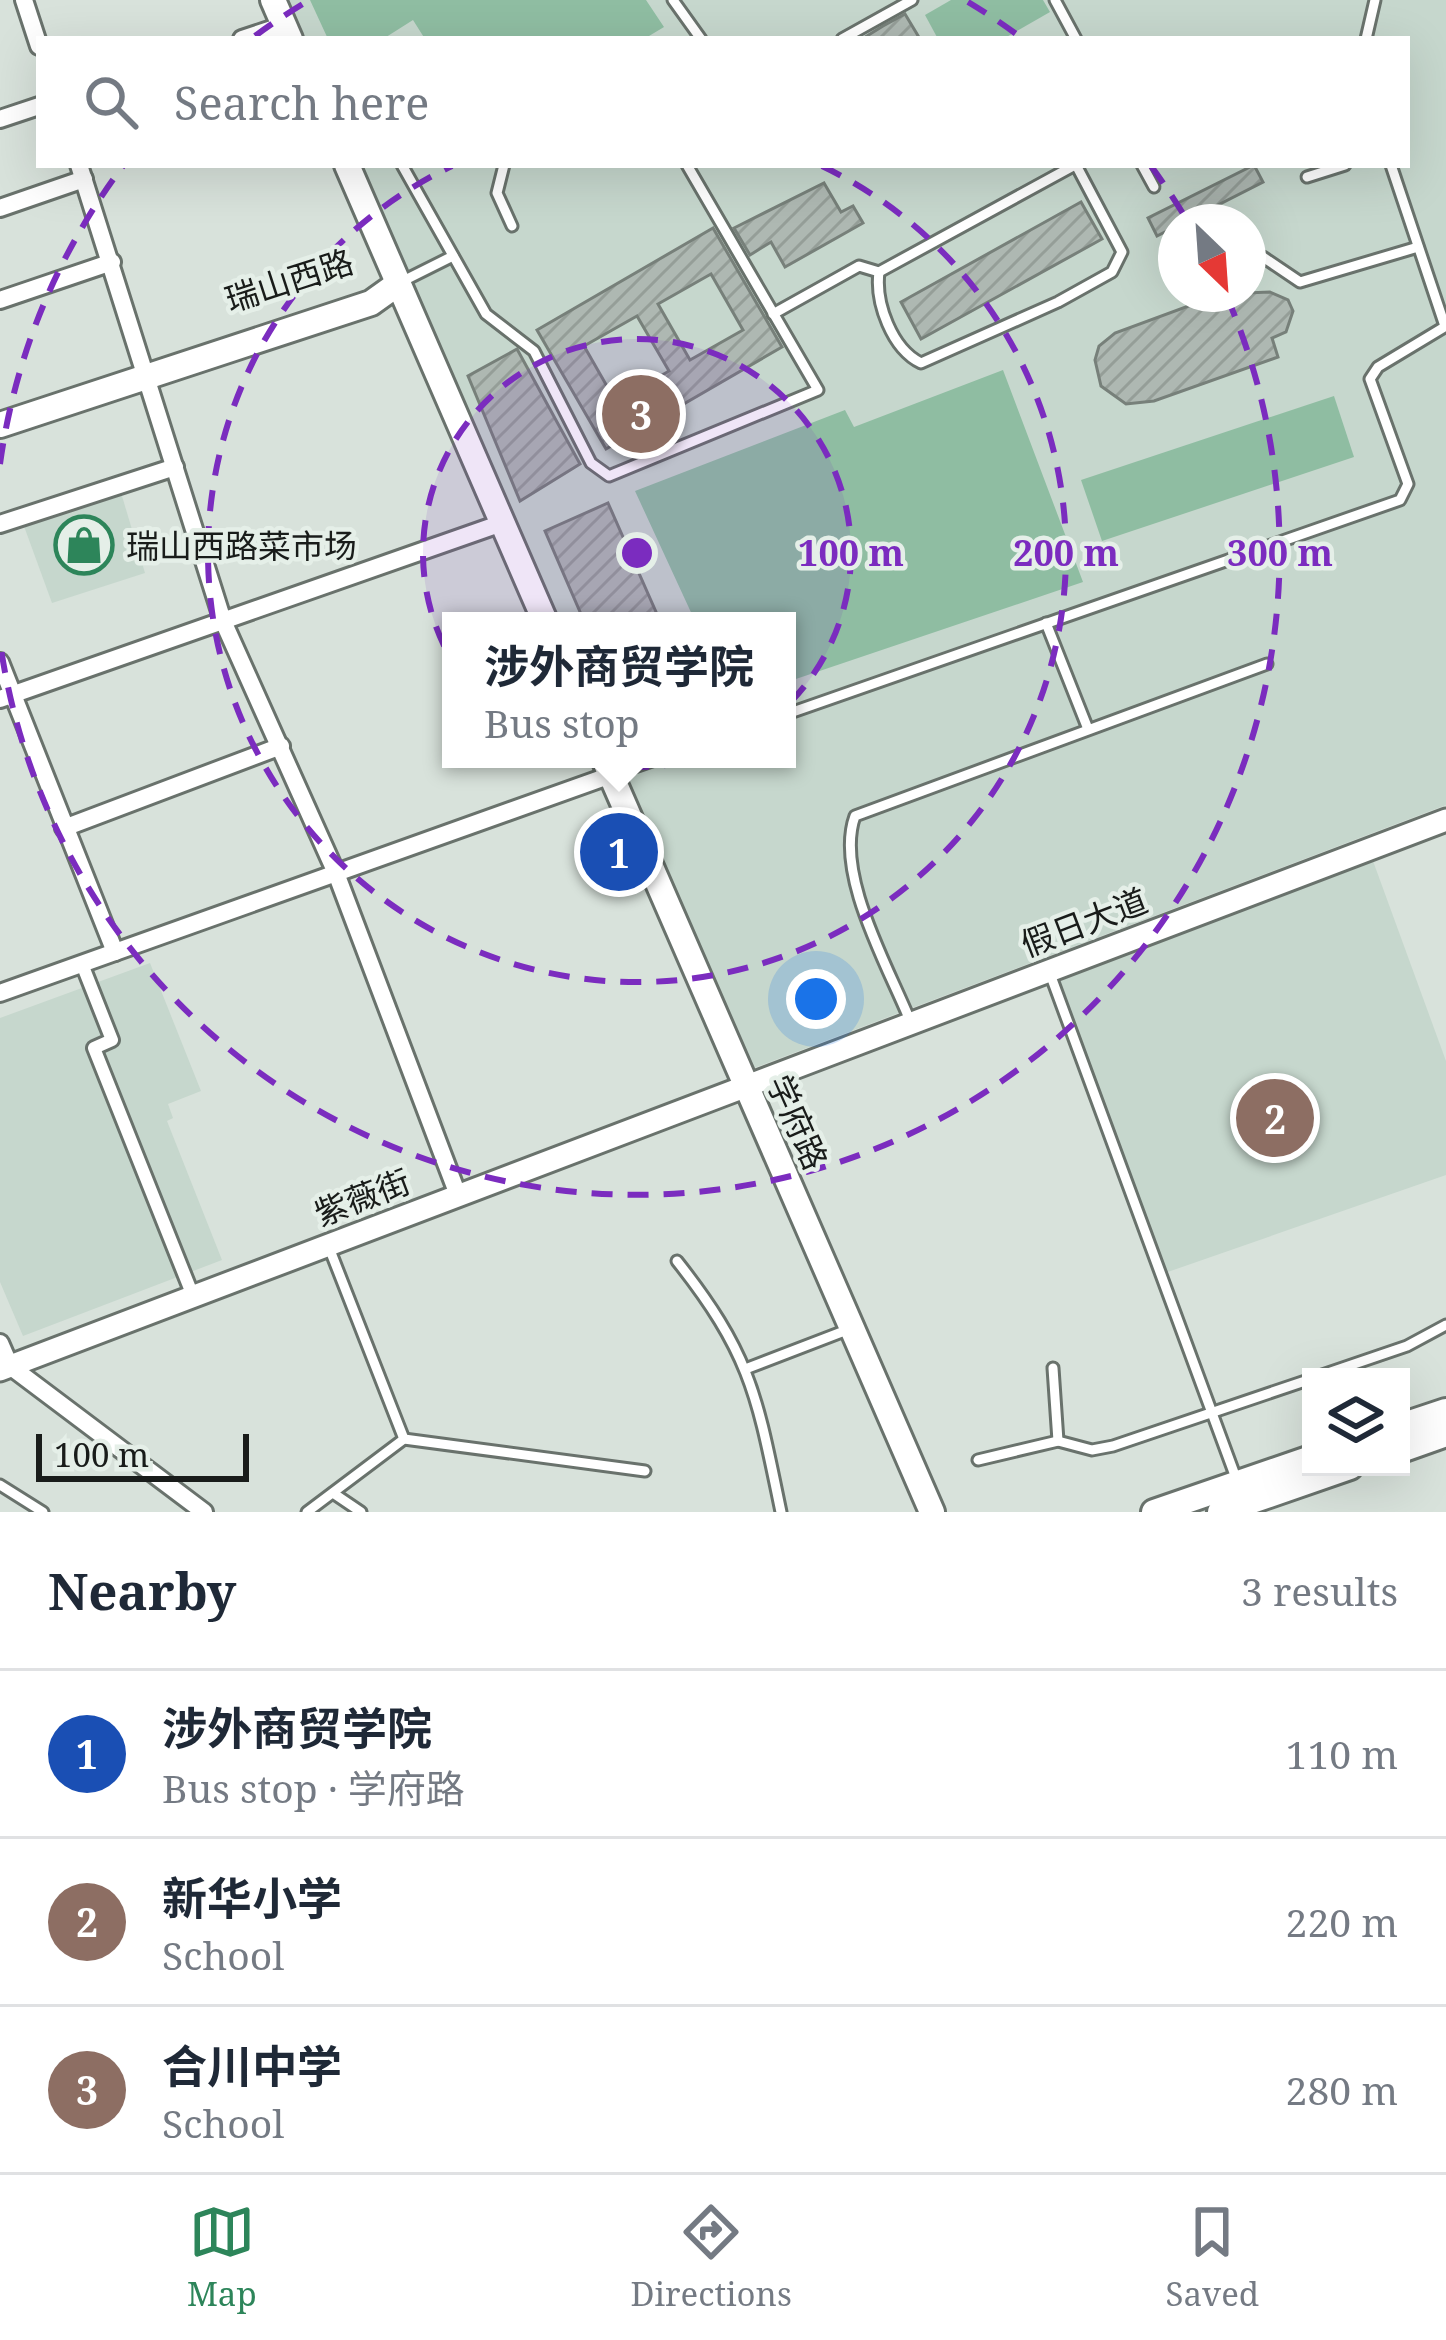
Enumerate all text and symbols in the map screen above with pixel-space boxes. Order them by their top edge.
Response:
search box [36,36,1410,168]
icon: search [78,69,144,135]
text: Search here [174,72,429,133]
north arrow [1158,204,1266,312]
street label: 瑞山西路 [219,238,359,322]
pin: 3 [602,369,680,459]
shop icon: 瑞山西路菜市场 [53,514,115,576]
place label: 瑞山西路菜市场 [126,523,357,568]
text: 100 m [798,528,904,577]
text: 200 m [1013,528,1119,577]
text: 300 m [1227,528,1333,577]
centre of rings [616,532,658,574]
popup [442,612,796,768]
text: 涉外商贸学院 [484,635,754,696]
text: Bus stop [484,696,640,749]
pin: 1 [580,807,658,897]
street label: 假日大道 [1014,877,1154,967]
your location [786,969,846,1029]
street label: 学府路 [757,1068,839,1176]
pin: 2 [1236,1073,1314,1163]
street label: 紫薇街 [308,1158,416,1236]
map controls [1302,1368,1410,1476]
button: layers [1302,1368,1410,1476]
scale bar [36,1428,249,1481]
text: 100 m [54,1432,149,1477]
text: Nearby [48,1555,236,1625]
text: 3 results [1241,1564,1398,1617]
text: 涉外商贸学院 [162,1697,432,1758]
text: 1 [76,1727,98,1780]
text: 110 m [1286,1727,1398,1780]
text: Bus stop · 学府路 [162,1761,465,1814]
text: 新华小学 [162,1867,342,1928]
text: 2 [76,1895,98,1948]
text: 220 m [1286,1895,1398,1948]
text: School [162,1928,284,1981]
text: 合川中学 [162,2035,342,2096]
text: 3 [76,2063,98,2116]
text: 280 m [1286,2063,1398,2116]
text: School [162,2096,284,2149]
tab: Map [187,2199,257,2316]
tab: Directions [630,2199,792,2316]
tab: Saved [1166,2199,1259,2316]

